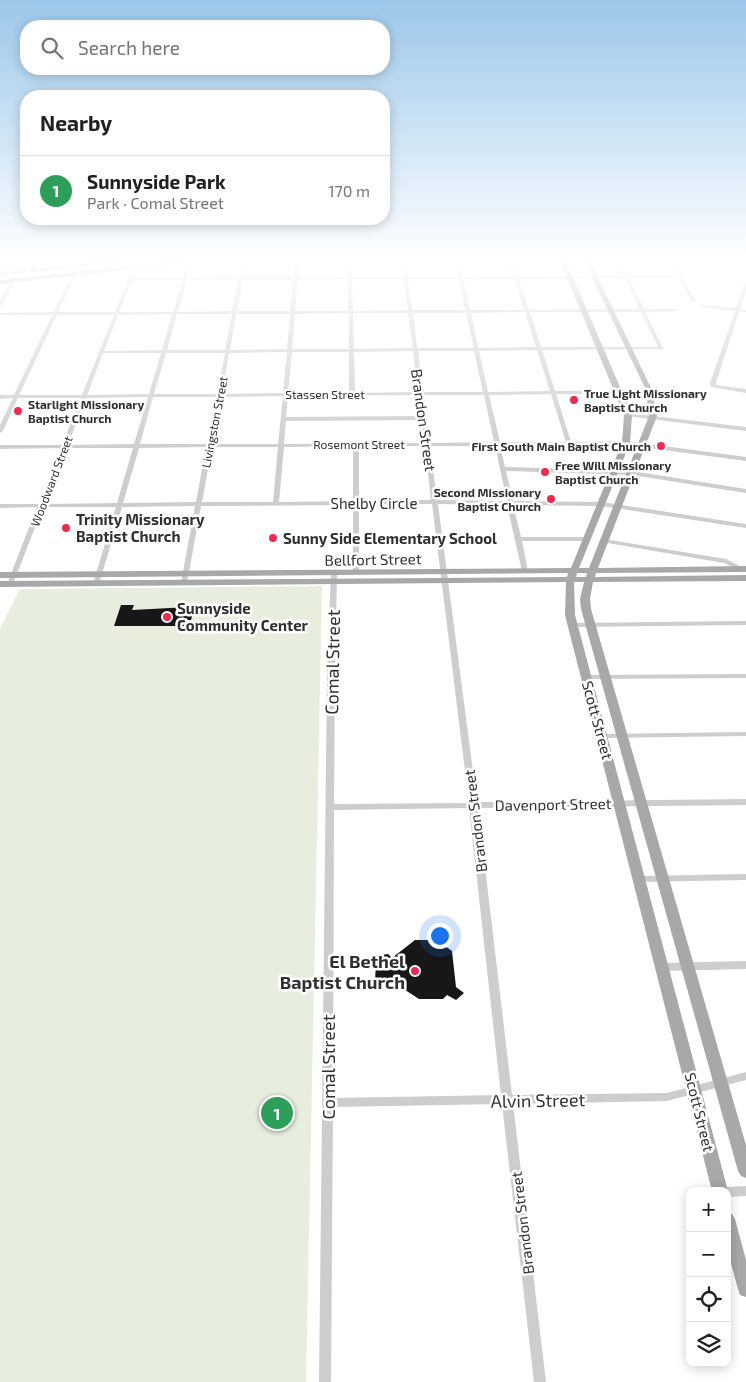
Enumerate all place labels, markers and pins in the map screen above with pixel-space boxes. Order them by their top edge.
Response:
place label: True Light Missionary Baptist Church [584,386,707,414]
marker: True Light Missionary Baptist Church [568,394,580,406]
place label: Starlight Missionary Baptist Church [28,397,144,425]
marker: Starlight Missionary Baptist Church [12,405,24,417]
place label: First South Main Baptist Church [472,439,651,453]
marker: First South Main Baptist Church [655,440,667,452]
place label: Free Will Missionary Baptist Church [555,458,671,486]
marker: Free Will Missionary Baptist Church [539,466,551,478]
place label: Second Missionary Baptist Church [434,485,541,513]
marker: Second Missionary Baptist Church [545,493,557,505]
place label: Trinity Missionary Baptist Church [76,510,205,545]
marker: Trinity Missionary Baptist Church [60,522,72,534]
place label: Sunny Side Elementary School [283,529,497,548]
marker: Sunny Side Elementary School [267,532,279,544]
place label: Sunnyside Community Center [177,599,309,635]
marker: Sunnyside Community Center [161,611,173,623]
place label: El Bethel Baptist Church [280,950,405,993]
marker: El Bethel Baptist Church [409,965,421,977]
pin: 1 [261,1094,293,1132]

